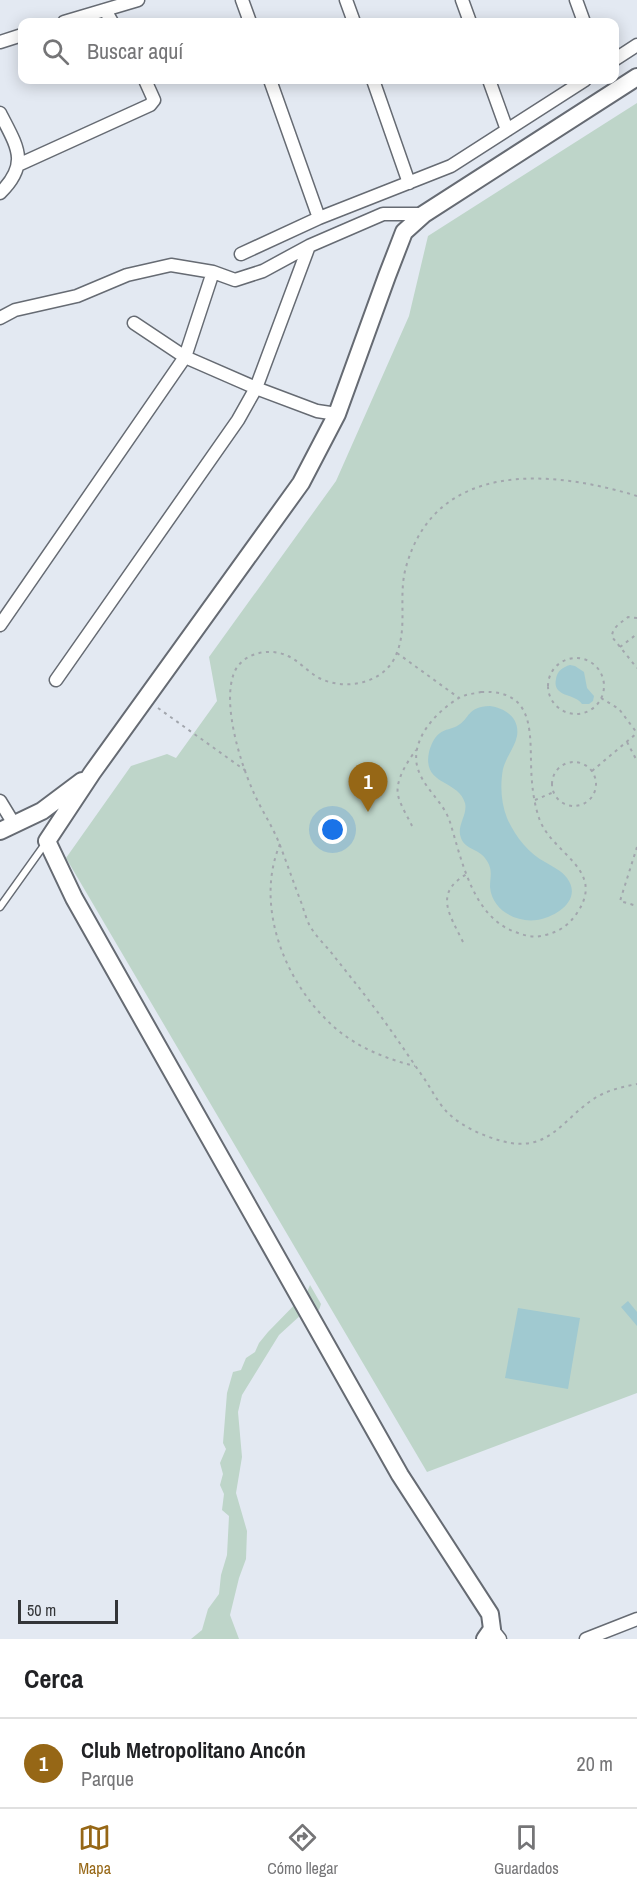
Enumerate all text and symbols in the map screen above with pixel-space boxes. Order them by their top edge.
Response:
search box [18,18,619,84]
icon: search [39,35,72,68]
text: Buscar aquí [87,36,183,66]
pin: 1 [348,762,388,812]
your location [318,815,347,844]
scale bar [18,1597,118,1624]
text: 50 m [27,1599,56,1621]
text: Cerca [24,1661,83,1696]
text: Club Metropolitano Ancón [81,1735,306,1765]
text: 1 [39,1750,48,1777]
text: 20 m [577,1750,613,1777]
text: Parque [81,1765,134,1792]
tab: Mapa [78,1821,111,1879]
tab: Cómo llegar [267,1821,338,1879]
tab: Guardados [494,1821,559,1879]

